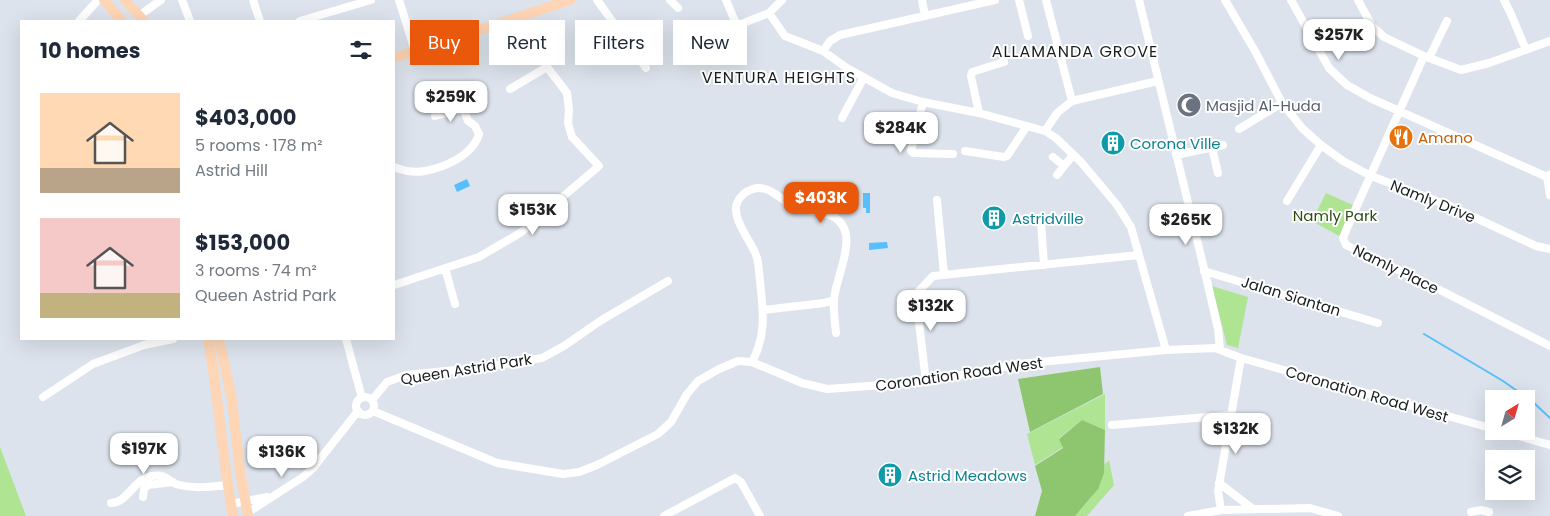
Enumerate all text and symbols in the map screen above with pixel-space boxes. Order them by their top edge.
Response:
pin: $257K [1304,18,1374,61]
chip: Buy [410,20,479,65]
chip: Rent [489,20,565,65]
chip: Filters [575,20,663,65]
chip: New [673,20,747,65]
text: $257K [1314,23,1364,46]
text: 10 homes [40,36,140,65]
icon: filters [347,36,375,64]
district label: ALLAMANDA GROVE [992,40,1158,63]
district label: VENTURA HEIGHTS [702,66,856,89]
pin: $259K [416,80,486,123]
text: $259K [425,85,477,108]
mosque icon: Masjid Al-Huda [1176,92,1202,118]
place label: Masjid Al-Huda [1206,95,1321,116]
text: $403,000 [195,103,297,132]
pin: $284K [866,112,936,154]
icon: home [80,113,140,173]
text: $284K [875,116,927,139]
restaurant icon: Amano [1388,124,1414,150]
place label: Amano [1418,127,1473,148]
building icon: Corona Ville [1100,130,1126,156]
place label: Corona Ville [1130,133,1221,154]
text: 5 rooms · 178 m² [195,134,323,157]
text: Astrid Hill [195,159,268,182]
street label: Namly Drive [1387,174,1479,228]
pin: $403K [786,182,856,224]
text: $403K [795,186,847,209]
pin: $153K [498,194,568,236]
text: $153K [509,198,557,221]
pin: $265K [1151,204,1221,246]
building icon: Astridville [981,205,1007,231]
park label: Namly Park [1293,205,1377,226]
place label: Astridville [1012,208,1084,229]
text: $265K [1160,208,1212,231]
text: $153,000 [195,228,290,257]
icon: home [80,238,140,298]
street label: Namly Place [1350,239,1442,299]
text: 3 rooms · 74 m² [195,259,317,282]
street label: Jalan Siantan [1239,271,1343,321]
text: Queen Astrid Park [195,284,336,307]
pin: $132K [896,290,966,332]
text: $132K [908,294,954,317]
street label: Queen Astrid Park [399,348,533,390]
street label: Coronation Road West [874,352,1044,396]
street label: Coronation Road West [1283,361,1451,427]
north arrow [1485,390,1535,440]
map controls [1485,390,1535,500]
pin: $132K [1201,412,1271,455]
text: $132K [1213,417,1259,440]
pin: $197K [109,432,179,475]
pin: $136K [247,436,317,478]
text: $197K [121,437,167,460]
text: $136K [258,440,306,463]
button: layers [1485,450,1535,500]
building icon: Astrid Meadows [877,462,903,488]
place label: Astrid Meadows [908,465,1027,486]

